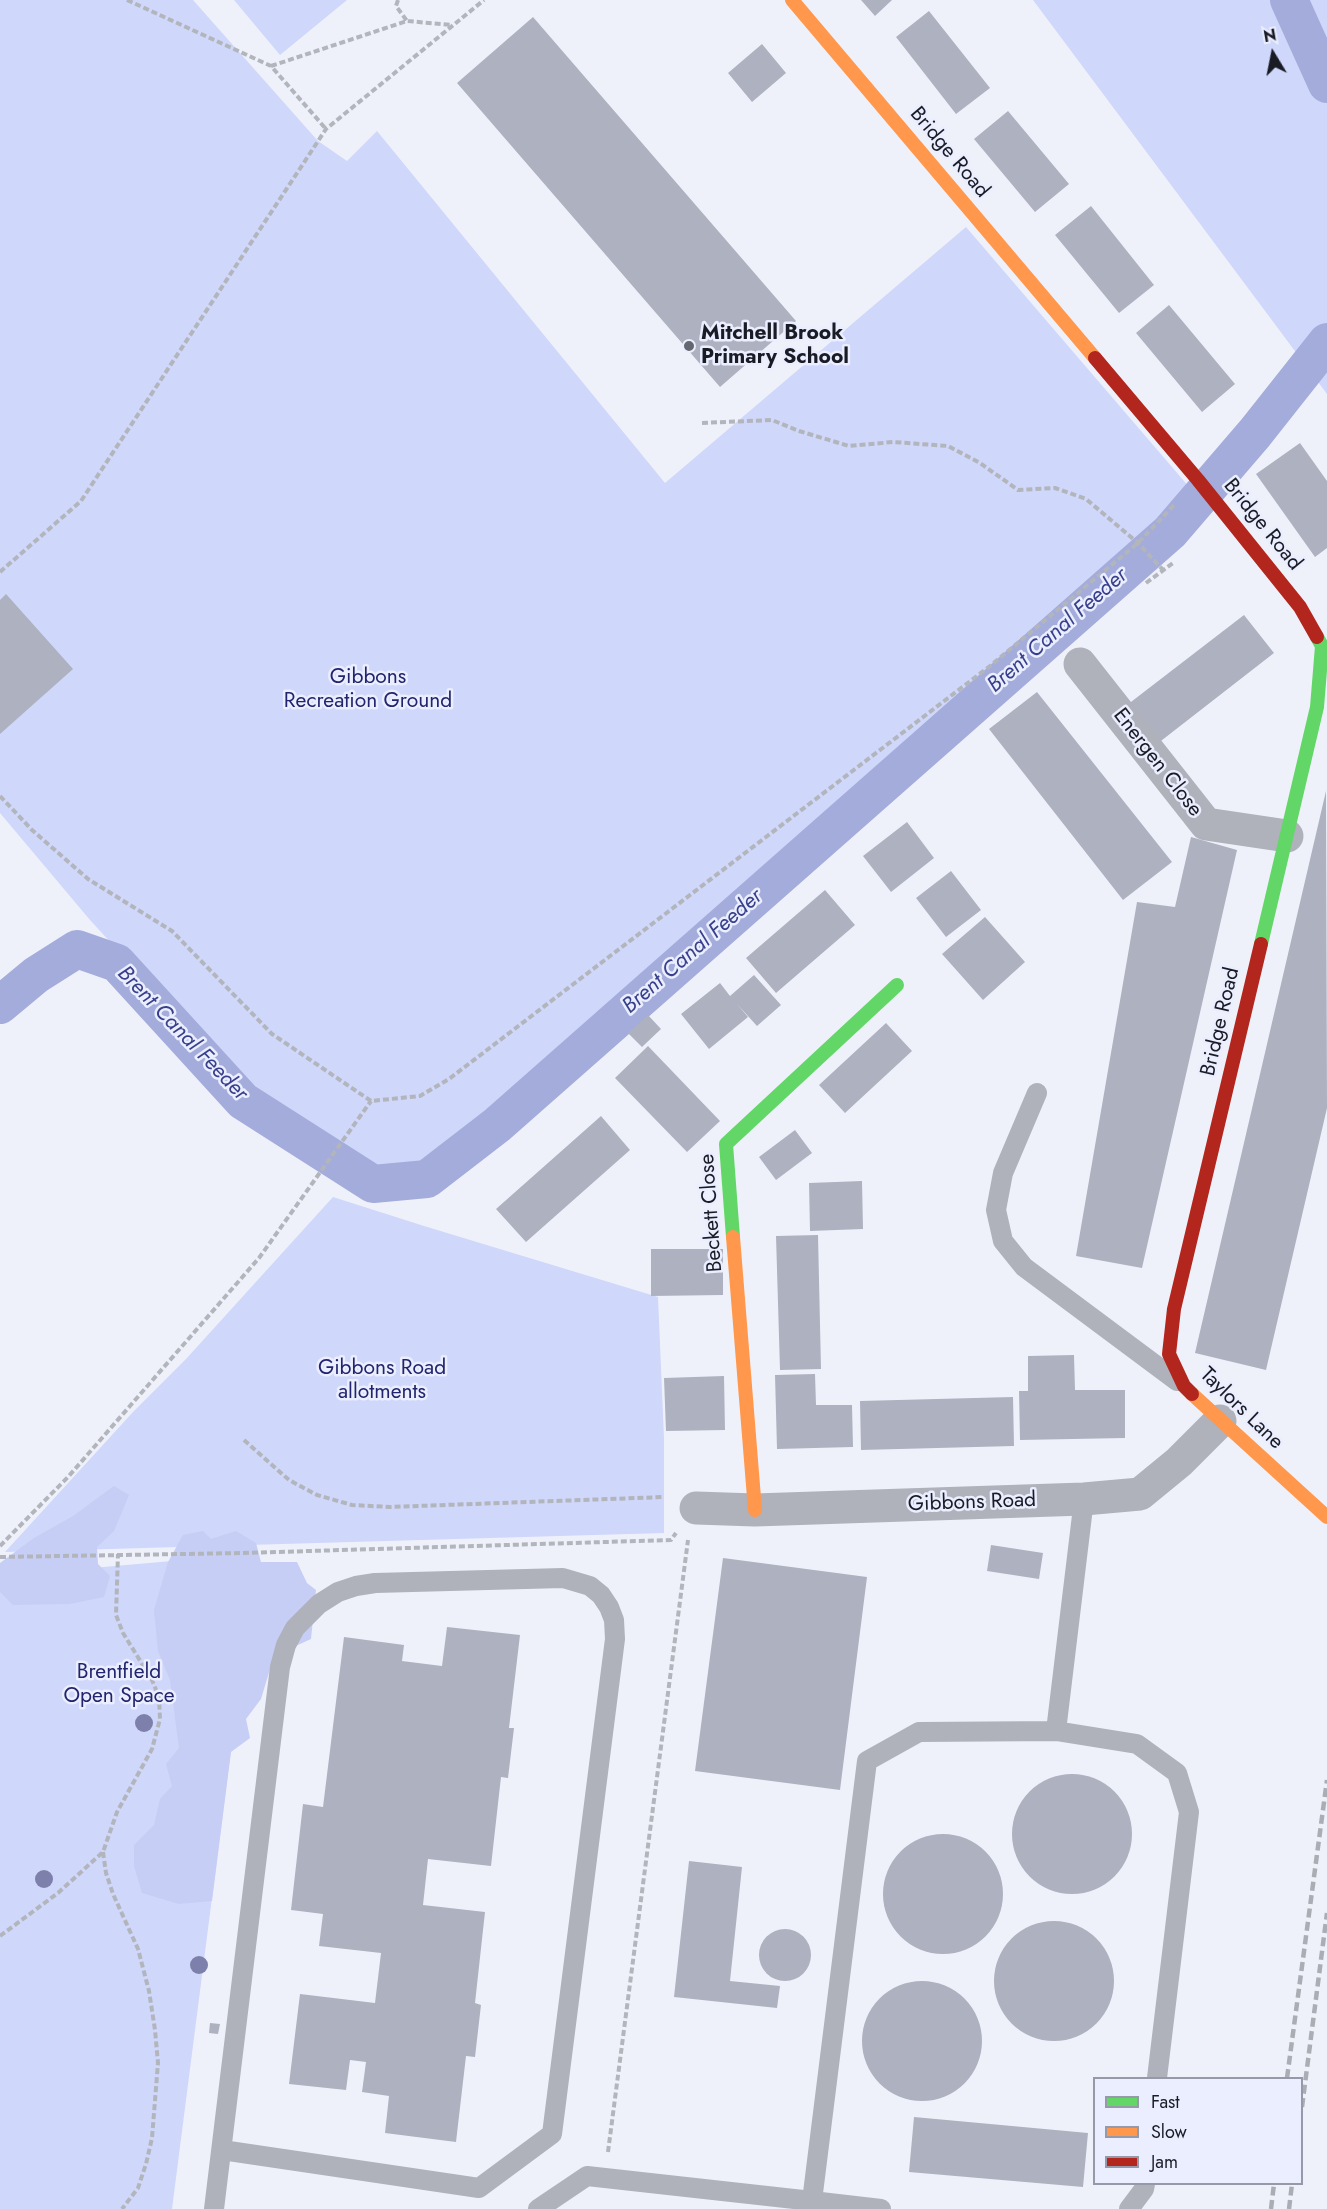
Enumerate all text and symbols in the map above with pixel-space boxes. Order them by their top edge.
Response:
text: N [1262,23,1278,48]
north arrow [1243,24,1303,84]
street label: Bridge Road [904,102,994,204]
place label: Mitchell Brook Primary School [701,321,849,371]
marker: Mitchell Brook Primary School [682,339,696,353]
street label: Bridge Road [1217,474,1307,576]
water label: Brent Canal Feeder [983,563,1133,699]
park label: Gibbons Recreation Ground [284,665,452,715]
street label: Energen Close [1107,704,1207,822]
water label: Brent Canal Feeder [618,884,768,1020]
water label: Brent Canal Feeder [111,961,253,1107]
street label: Bridge Road [1196,965,1246,1079]
street label: Beckett Close [695,1153,729,1273]
park label: Gibbons Road allotments [318,1356,446,1406]
street label: Taylors Lane [1194,1363,1288,1455]
street label: Gibbons Road [907,1488,1037,1518]
park label: Brentfield Open Space [63,1660,175,1710]
legend [1093,2077,1303,2185]
text: Fast [1151,2089,1180,2115]
text: Slow [1151,2119,1187,2145]
text: Jam [1151,2149,1178,2175]

